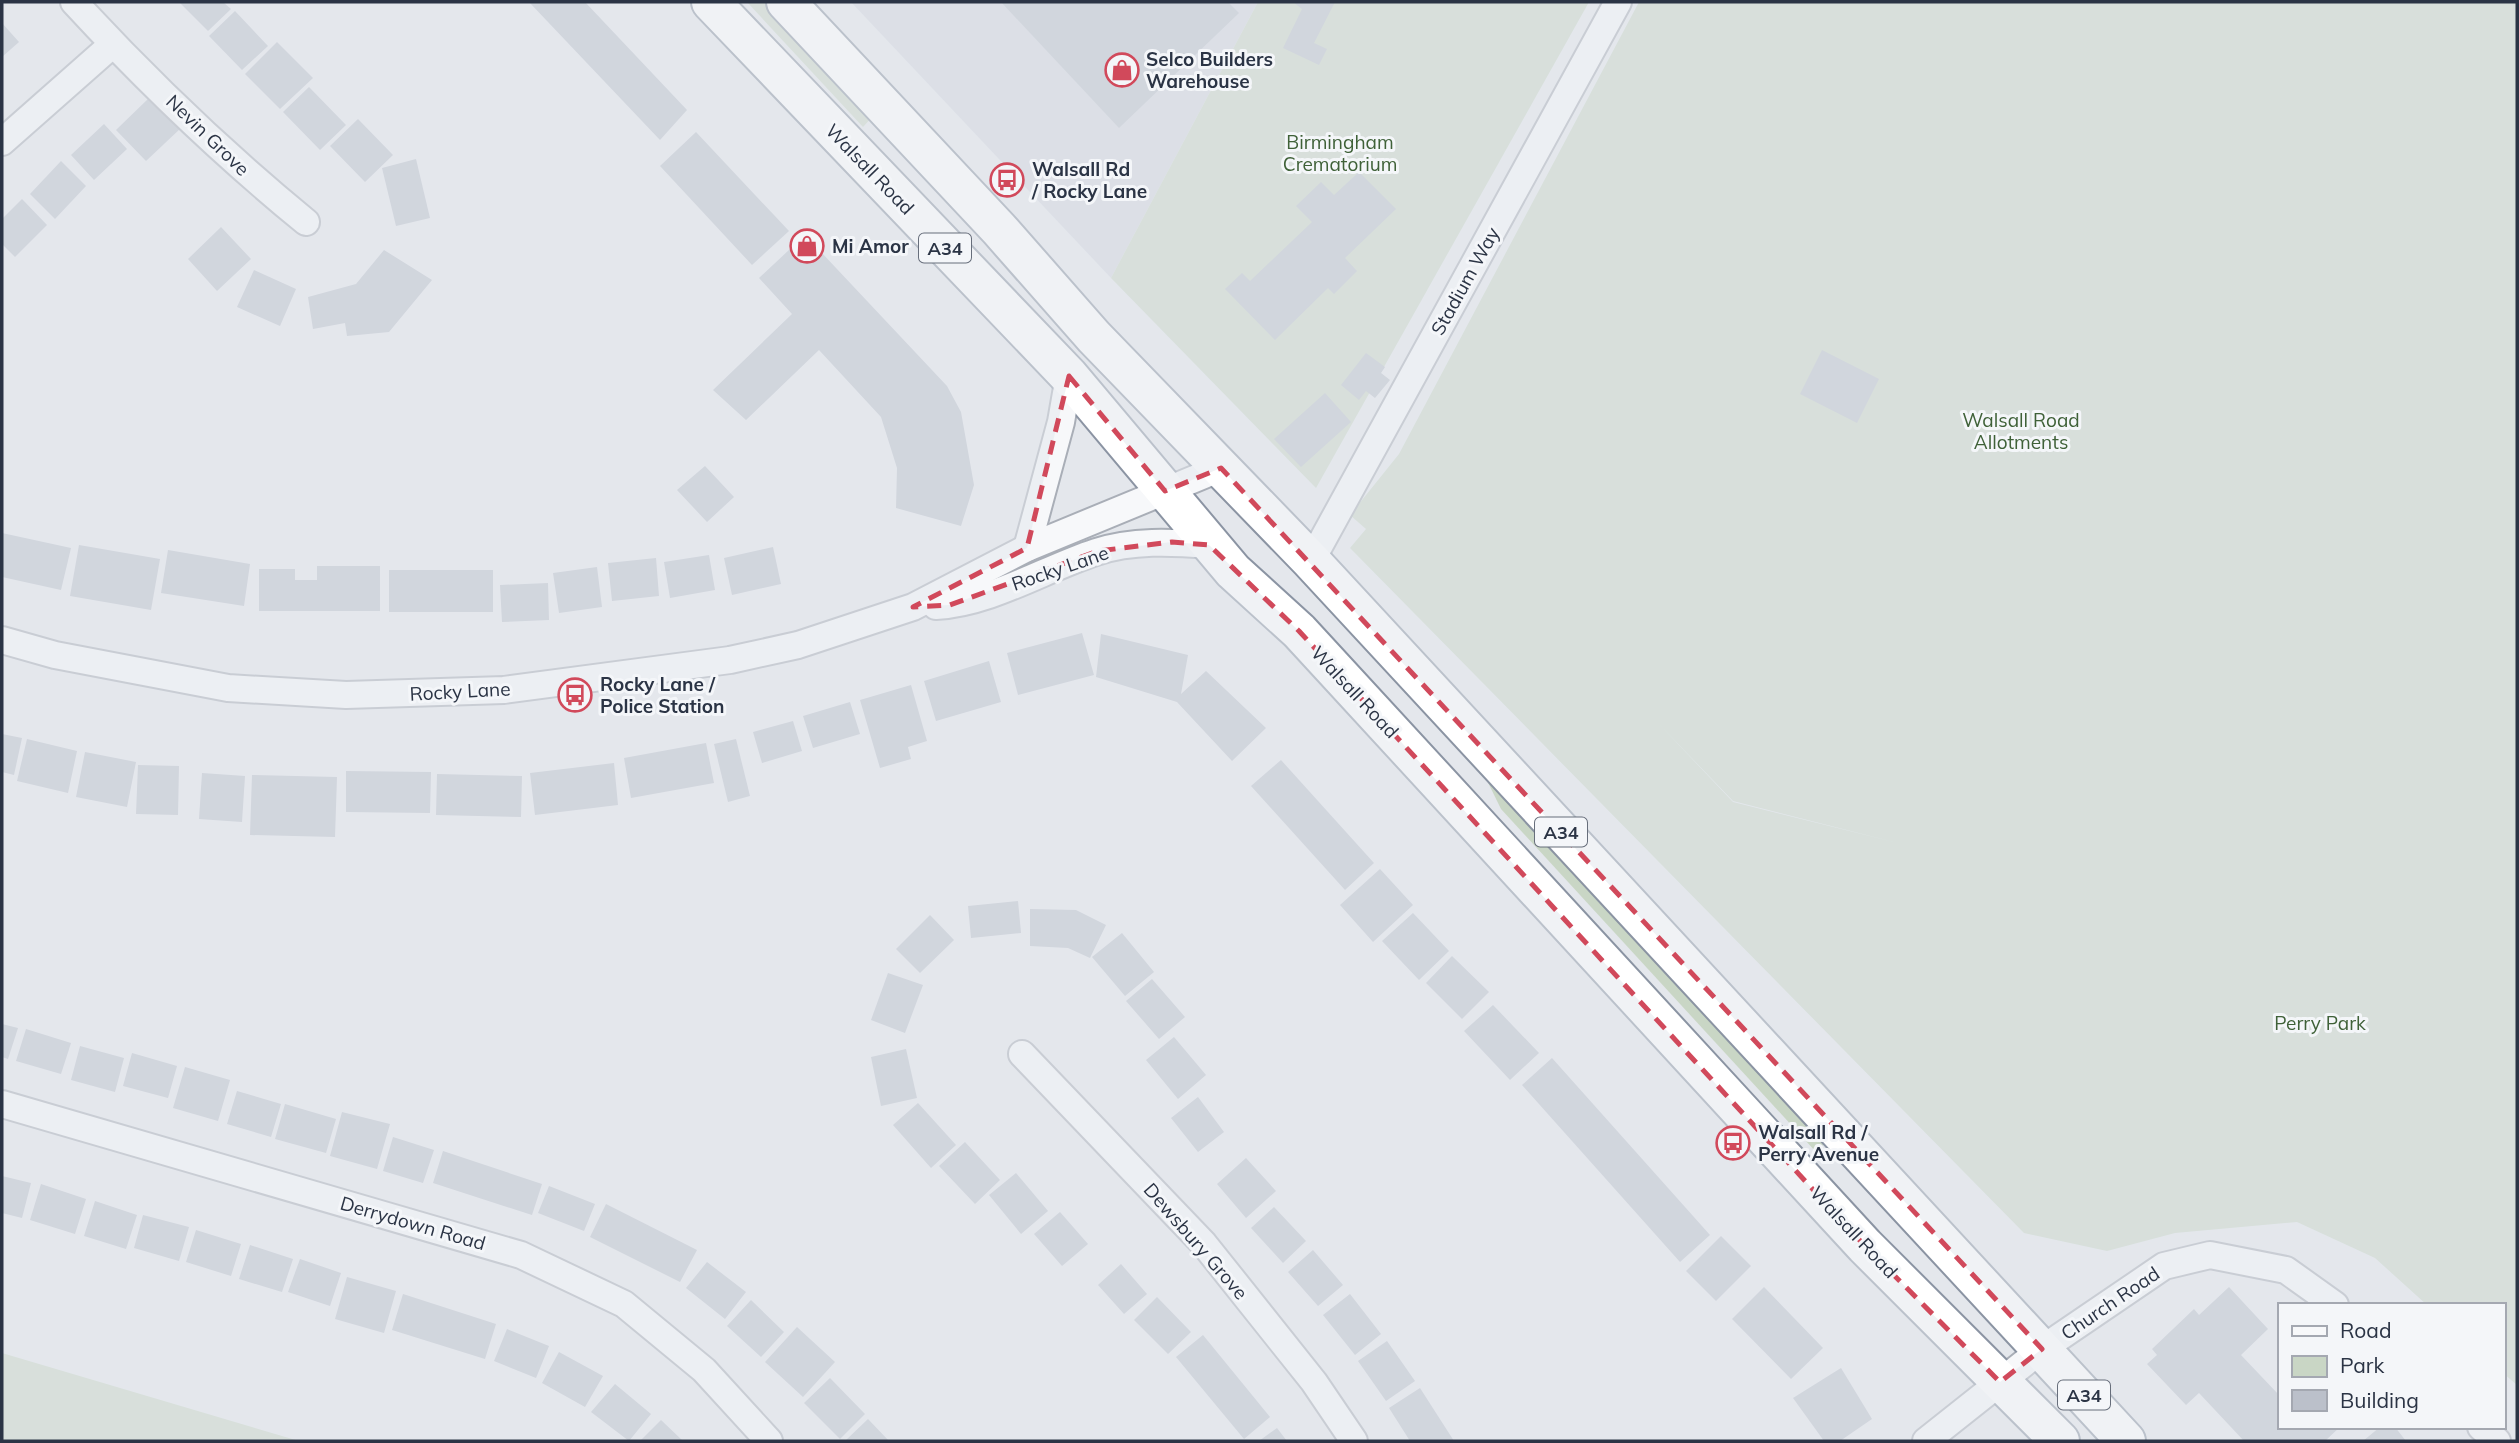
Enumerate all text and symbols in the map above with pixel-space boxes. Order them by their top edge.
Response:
place label: Selco Builders Warehouse [1146,47,1273,93]
shop icon: Selco Builders Warehouse [1103,51,1141,89]
street label: Nevin Grove [161,89,255,181]
street label: Walsall Road [821,118,919,220]
park label: Birmingham Crematorium [1283,130,1397,176]
place label: Walsall Rd / Rocky Lane [1031,157,1147,203]
bus stop icon: Walsall Rd / Rocky Lane [988,161,1026,199]
street label: Stadium Way [1425,223,1505,339]
shop icon: Mi Amor [788,227,826,265]
place label: Mi Amor [832,234,909,258]
road number: A34 [919,234,971,262]
park label: Walsall Road Allotments [1962,408,2080,454]
street label: Rocky Lane [1008,540,1112,596]
street label: Walsall Road [1306,641,1404,743]
place label: Rocky Lane / Police Station [600,672,724,718]
street label: Rocky Lane [409,676,511,706]
bus stop icon: Rocky Lane / Police Station [556,676,594,714]
road number: A34 [1535,818,1587,846]
park label: Perry Park [2274,1011,2366,1035]
place label: Walsall Rd / Perry Avenue [1758,1120,1879,1166]
bus stop icon: Walsall Rd / Perry Avenue [1714,1124,1752,1162]
street label: Dewsbury Grove [1139,1178,1253,1304]
street label: Walsall Road [1805,1181,1903,1283]
street label: Derrydown Road [338,1191,488,1255]
street label: Church Road [2056,1261,2164,1345]
legend [2278,1303,2505,1429]
text: Road [2340,1317,2391,1343]
text: Park [2340,1352,2384,1378]
road number: A34 [2058,1380,2110,1410]
text: Building [2340,1387,2419,1413]

